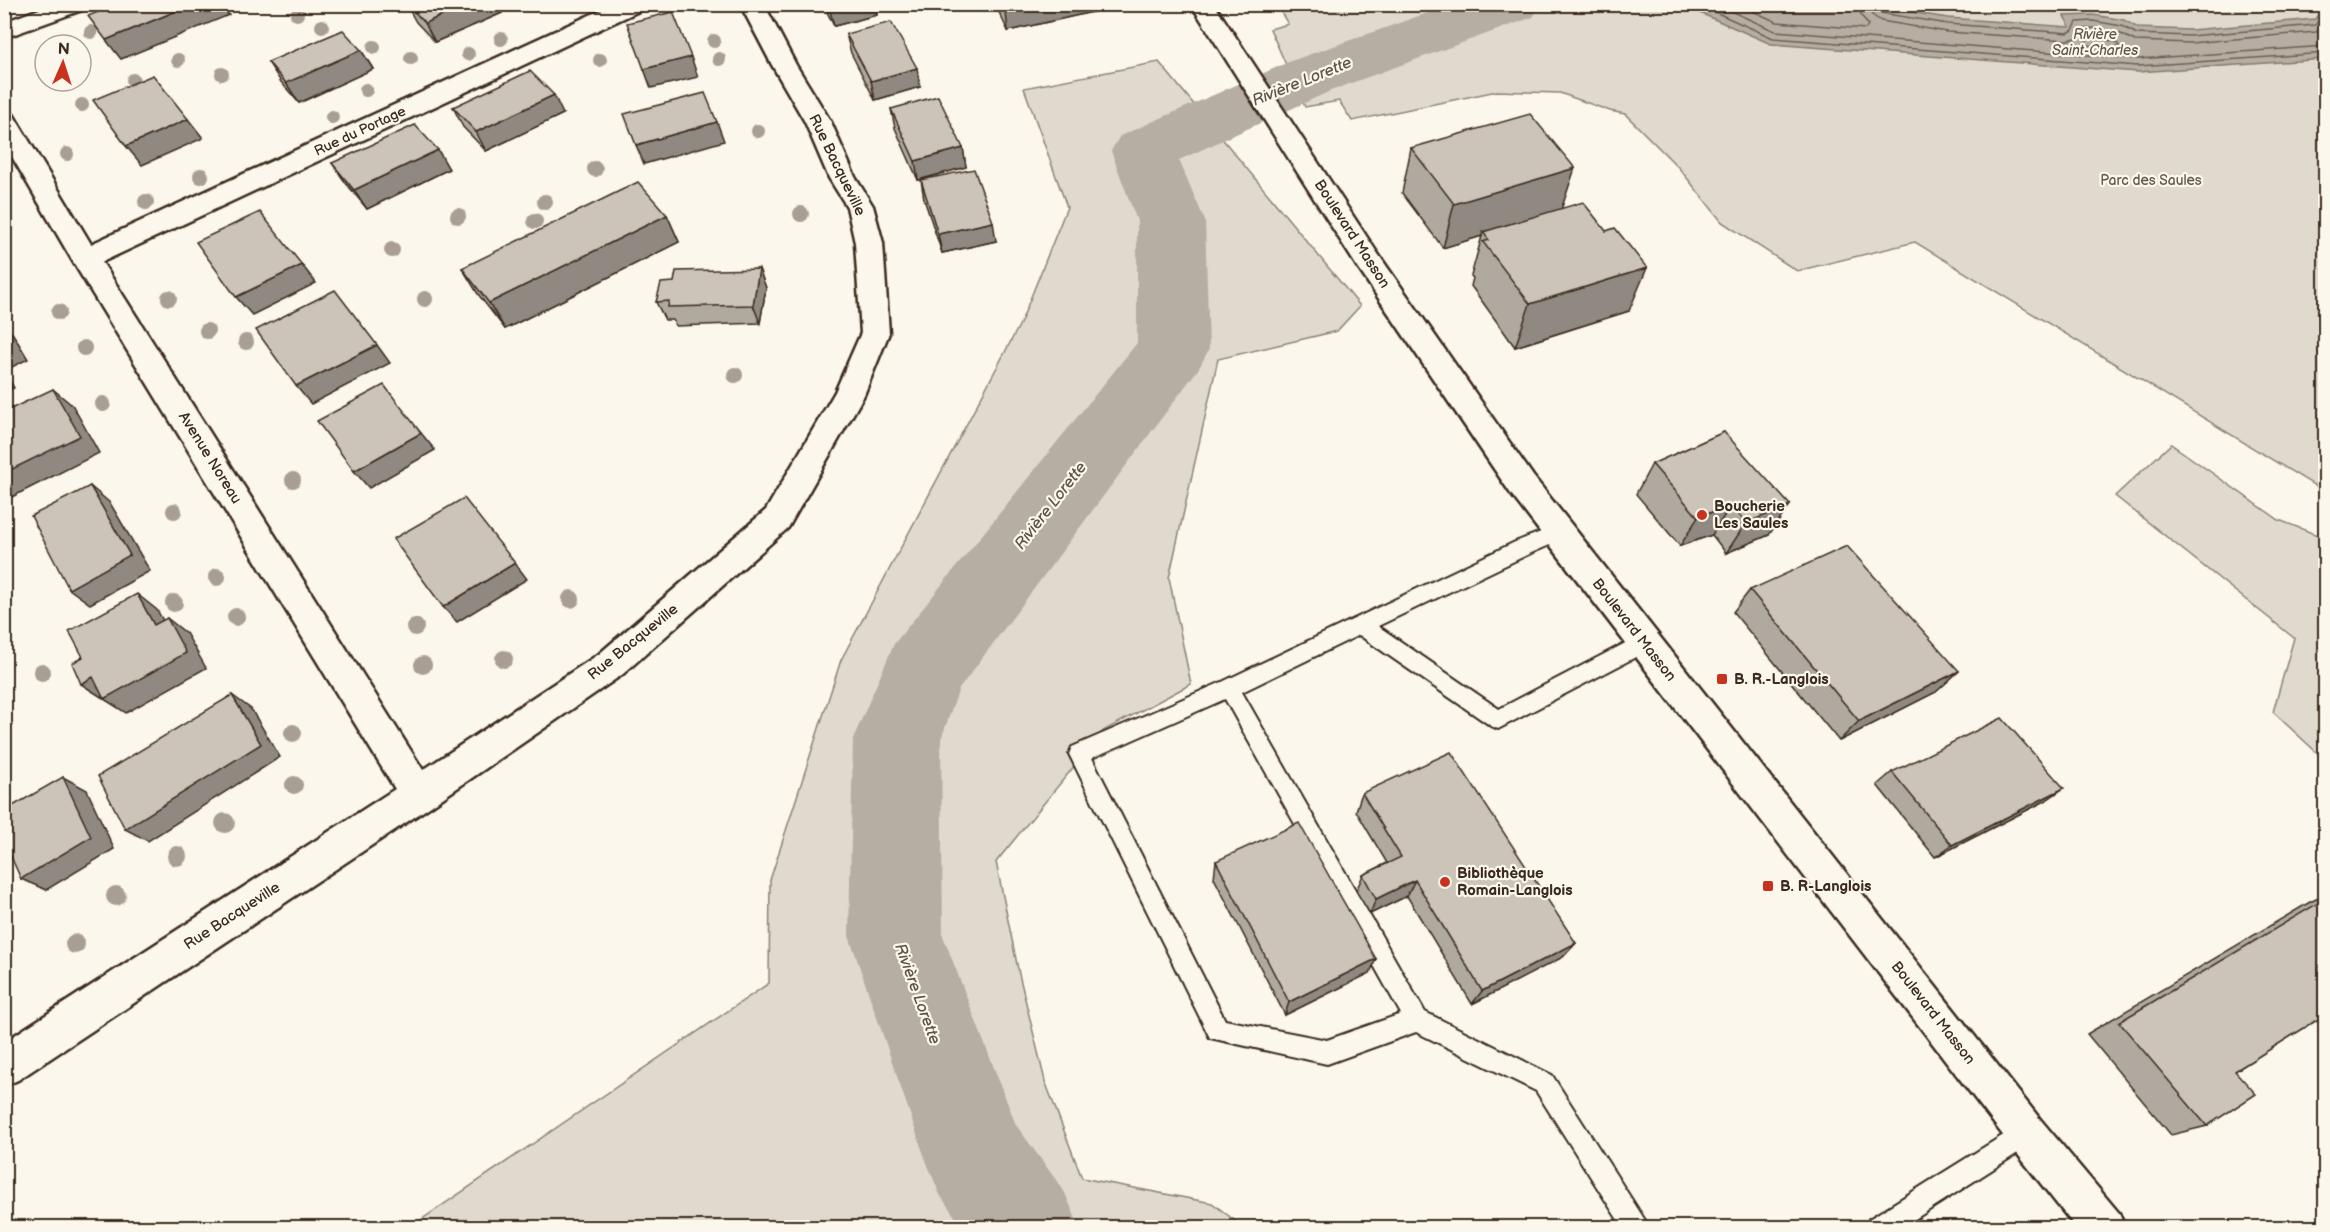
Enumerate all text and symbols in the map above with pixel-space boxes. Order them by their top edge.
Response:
water label: Rivière Saint-Charles [2052,26,2138,59]
north arrow [33,33,93,93]
text: N [57,40,70,59]
water label: Rivière Lorette [1249,53,1355,111]
street label: Rue du Portage [312,102,408,160]
street label: Rue Bacqueville [804,111,870,219]
park label: Parc des Saules [2100,172,2202,189]
street label: Boulevard Masson [1310,176,1394,292]
street label: Avenue Noreau [174,408,246,508]
water label: Rivière Lorette [1011,458,1091,554]
place label: Boucherie Les Saules [1714,497,1788,533]
marker: Boucherie Les Saules [1695,508,1709,522]
street label: Boulevard Masson [1588,575,1680,685]
street label: Rue Bacqueville [584,600,682,684]
place label: B. R.-Langlois [1734,670,1829,689]
marker: B. R.-Langlois [1715,672,1729,686]
place label: Bibliothèque Romain-Langlois [1457,864,1573,900]
marker: Bibliothèque Romain-Langlois [1438,875,1452,889]
place label: B. R-Langlois [1780,877,1871,896]
street label: Rue Bacqueville [180,878,284,954]
marker: B. R-Langlois [1761,879,1775,893]
water label: Rivière Lorette [890,941,944,1047]
street label: Boulevard Masson [1887,958,1979,1068]

